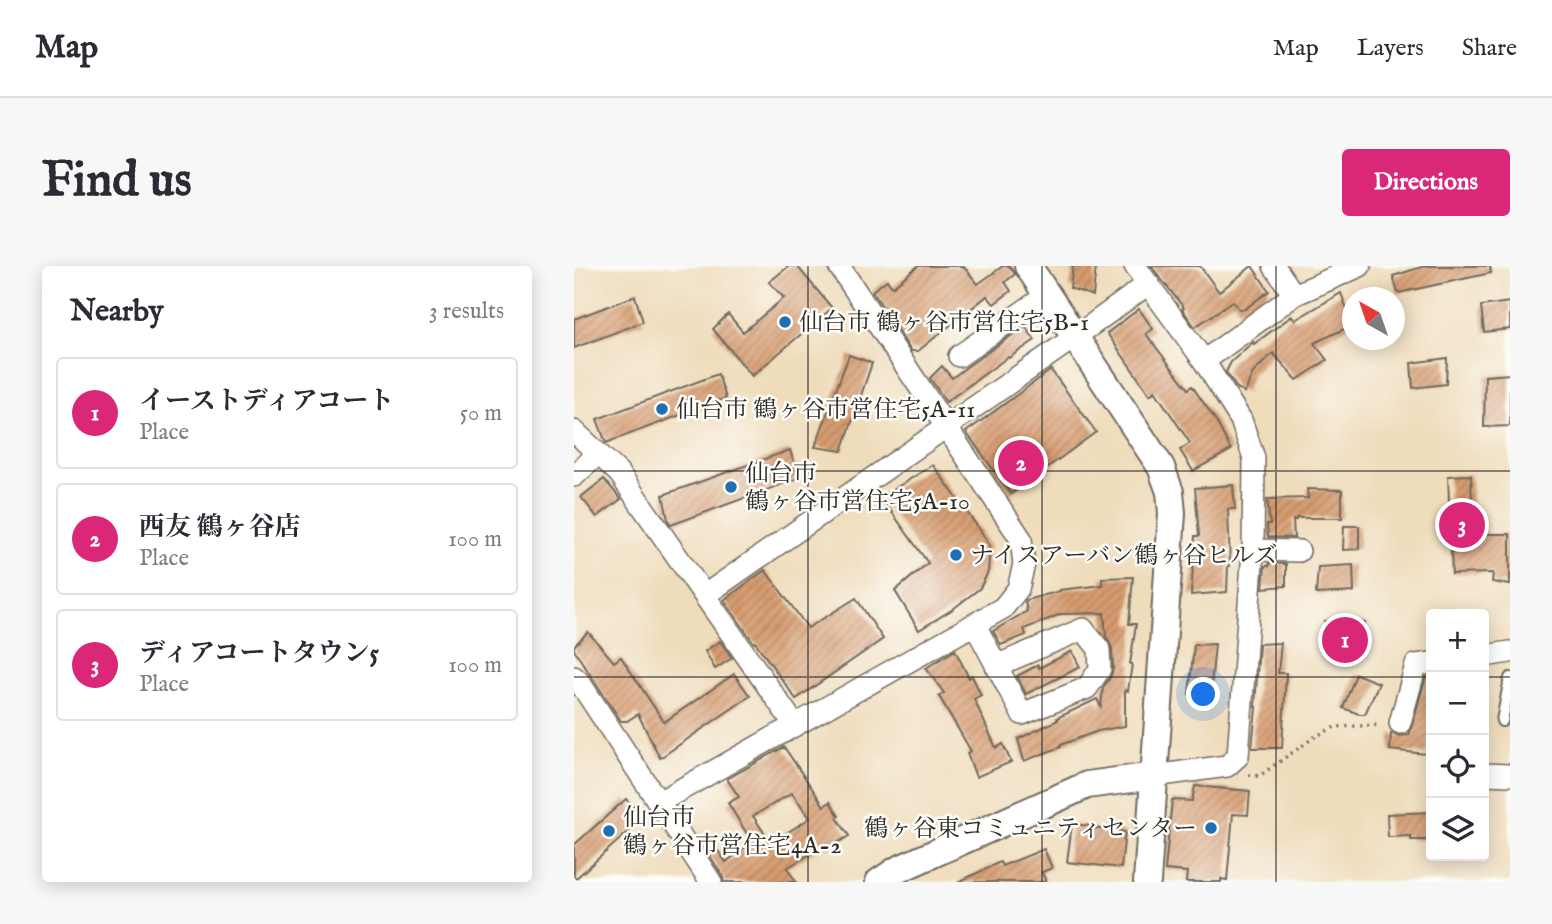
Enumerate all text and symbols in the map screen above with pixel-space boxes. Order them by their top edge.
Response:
text: Map [35,27,98,69]
text: Map [1273,33,1319,64]
text: Layers [1357,33,1424,64]
text: Share [1462,33,1517,64]
button: Directions [1342,149,1510,216]
text: Find us [42,151,192,213]
north arrow [1342,287,1405,350]
text: Nearby [70,293,163,331]
text: 3 results [429,297,504,326]
place label: 仙台市 鶴ヶ谷市営住宅5B-1 [799,308,1089,339]
marker: 仙台市 鶴ヶ谷市営住宅5B-1 [777,314,793,330]
text: イーストディアコート [139,385,394,418]
place label: 仙台市 鶴ヶ谷市営住宅5A-11 [676,395,975,426]
text: 1 [91,399,99,428]
text: 50 m [460,399,502,428]
marker: 仙台市 鶴ヶ谷市営住宅5A-11 [654,401,670,417]
text: Place [139,418,189,447]
pin: 2 [998,437,1044,489]
place label: 仙台市 鶴ヶ谷市営住宅5A-10 [745,459,970,518]
marker: 仙台市 鶴ヶ谷市営住宅5A-10 [723,479,739,495]
pin: 3 [1439,499,1485,551]
text: 西友 鶴ヶ谷店 [139,511,301,544]
text: 2 [90,525,100,554]
text: 100 m [448,525,502,554]
place label: ナイスアーバン鶴ヶ谷ヒルズ [970,541,1277,572]
text: Place [139,544,189,573]
marker: ナイスアーバン鶴ヶ谷ヒルズ [948,547,964,563]
map controls [1426,609,1489,861]
button: + [1426,609,1489,672]
pin: 1 [1322,614,1368,666]
text: ディアコートタウン5 [139,637,379,670]
text: 3 [91,651,99,680]
text: 100 m [448,651,502,680]
text: Place [139,670,189,699]
button: − [1426,672,1489,735]
your location [1186,677,1220,711]
button: locate [1426,735,1489,798]
button: layers [1426,798,1489,861]
place label: 仙台市 鶴ヶ谷市営住宅4A-2 [623,803,841,862]
place label: 鶴ヶ谷東コミュニティセンター [864,814,1197,845]
marker: 鶴ヶ谷東コミュニティセンター [1203,820,1219,836]
marker: 仙台市 鶴ヶ谷市営住宅4A-2 [601,823,617,839]

